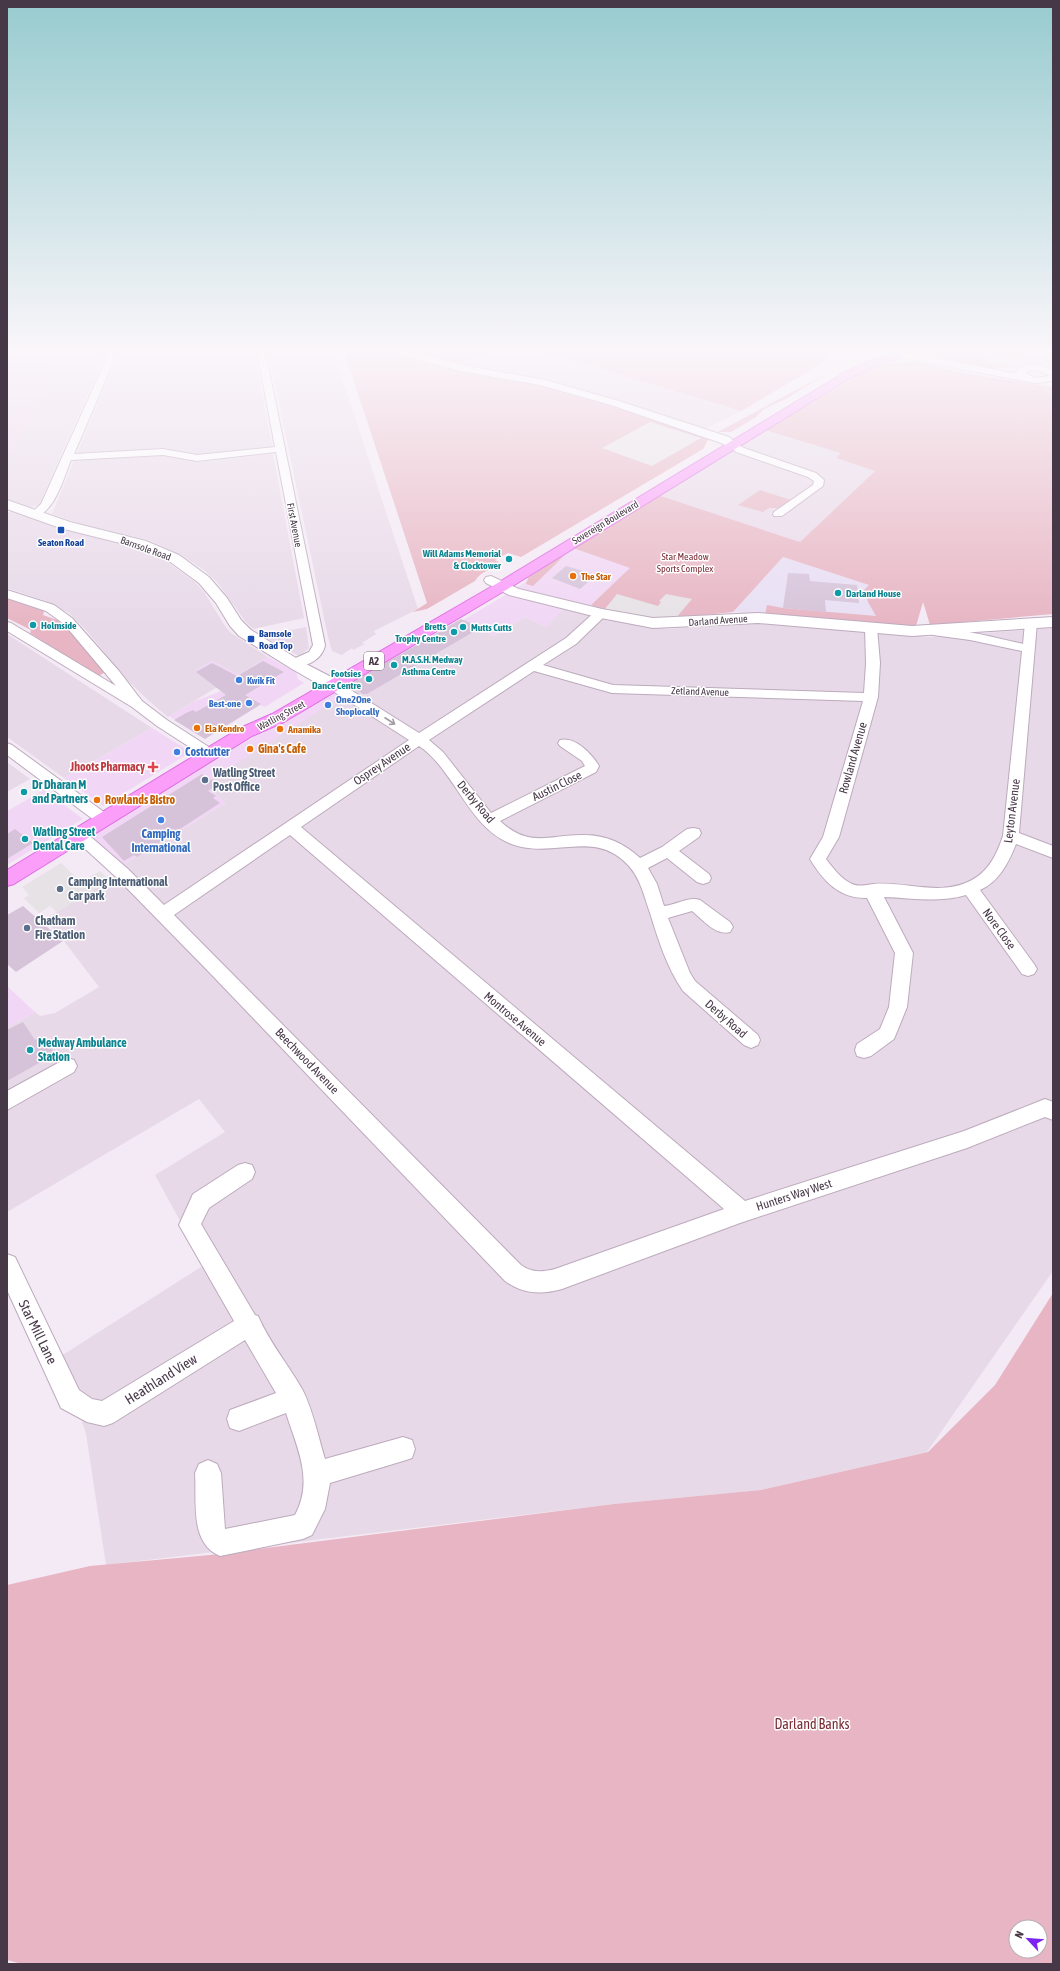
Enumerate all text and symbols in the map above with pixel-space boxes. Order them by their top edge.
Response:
street label: Sovereign Boulevard [570,498,641,547]
street label: First Avenue [285,502,304,549]
marker: Seaton Road [56,525,66,535]
street label: Barnsole Road [119,534,173,563]
place label: Seaton Road [38,537,84,548]
place label: Will Adams Memorial & Clocktower [422,548,502,571]
park label: Star Meadow Sports Complex [657,551,713,574]
marker: Will Adams Memorial & Clocktower [504,554,514,564]
marker: The Star [568,571,578,581]
place label: The Star [581,571,612,582]
marker: Darland House [833,588,843,598]
place label: Darland House [846,588,901,599]
street label: Darland Avenue [688,613,748,628]
marker: Holmside [28,620,38,630]
place label: Holmside [41,620,77,631]
place label: Bretts Trophy Centre [395,621,446,644]
marker: Mutts Cutts [458,622,468,632]
place label: Mutts Cutts [471,622,512,633]
marker: Bretts Trophy Centre [449,627,459,637]
place label: Barnsole Road Top [259,628,293,651]
marker: Barnsole Road Top [246,634,256,644]
road number: A2 [364,652,384,670]
place label: M.A.S.H. Medway Asthma Centre [401,654,464,677]
marker: M.A.S.H. Medway Asthma Centre [389,660,399,670]
place label: Footsies Dance Centre [312,668,361,691]
marker: Footsies Dance Centre [364,674,374,684]
marker: Kwik Fit [234,675,244,685]
place label: Kwik Fit [247,675,275,686]
street label: Zetland Avenue [671,685,730,698]
place label: One2One Shoplocally [336,694,380,717]
place label: Best-one [209,698,241,709]
marker: Best-one [244,698,254,708]
street label: Watling Street [256,698,307,732]
marker: One2One Shoplocally [323,700,333,710]
one-way arrow [384,717,395,725]
street label: Rowland Avenue [836,721,870,795]
marker: Ela Kendro [192,723,202,733]
place label: Ela Kendro [205,723,245,734]
marker: Anamika [275,724,285,734]
place label: Anamika [287,724,321,735]
street label: Osprey Avenue [351,740,413,788]
place label: Gina's Cafe [258,742,307,756]
marker: Gina's Cafe [245,744,255,754]
place label: Costcutter [185,745,230,759]
marker: Costcutter [172,747,182,757]
place label: Jhoots Pharmacy [69,760,145,774]
marker: Jhoots Pharmacy [148,762,158,772]
place label: Watling Street Post Office [212,766,276,794]
street label: Austin Close [530,768,584,804]
marker: Watling Street Post Office [200,775,210,785]
place label: Dr Dharan M and Partners [32,778,89,806]
street label: Derby Road [454,778,498,826]
street label: Leyton Avenue [1001,778,1023,844]
marker: Dr Dharan M and Partners [19,787,29,797]
place label: Rowlands Bistro [105,793,176,807]
marker: Rowlands Bistro [92,795,102,805]
marker: Camping International [156,815,166,825]
place label: Watling Street Dental Care [32,825,96,853]
place label: Camping International [131,827,191,855]
marker: Watling Street Dental Care [20,834,30,844]
place label: Camping International Car park [68,875,169,903]
marker: Camping International Car park [55,884,65,894]
street label: Nore Close [979,906,1019,952]
place label: Chatham Fire Station [35,914,85,942]
marker: Chatham Fire Station [22,923,32,933]
street label: Montrose Avenue [481,989,549,1049]
street label: Derby Road [702,997,750,1041]
street label: Beechwood Avenue [272,1025,342,1097]
place label: Medway Ambulance Station [38,1036,127,1064]
marker: Medway Ambulance Station [25,1045,35,1055]
street label: Hunters Way West [754,1176,834,1214]
street label: Star Mill Lane [16,1297,60,1367]
street label: Heathland View [122,1350,201,1408]
park label: Darland Banks [774,1716,850,1732]
north arrow [1008,1919,1048,1959]
text: N [1012,1929,1026,1940]

